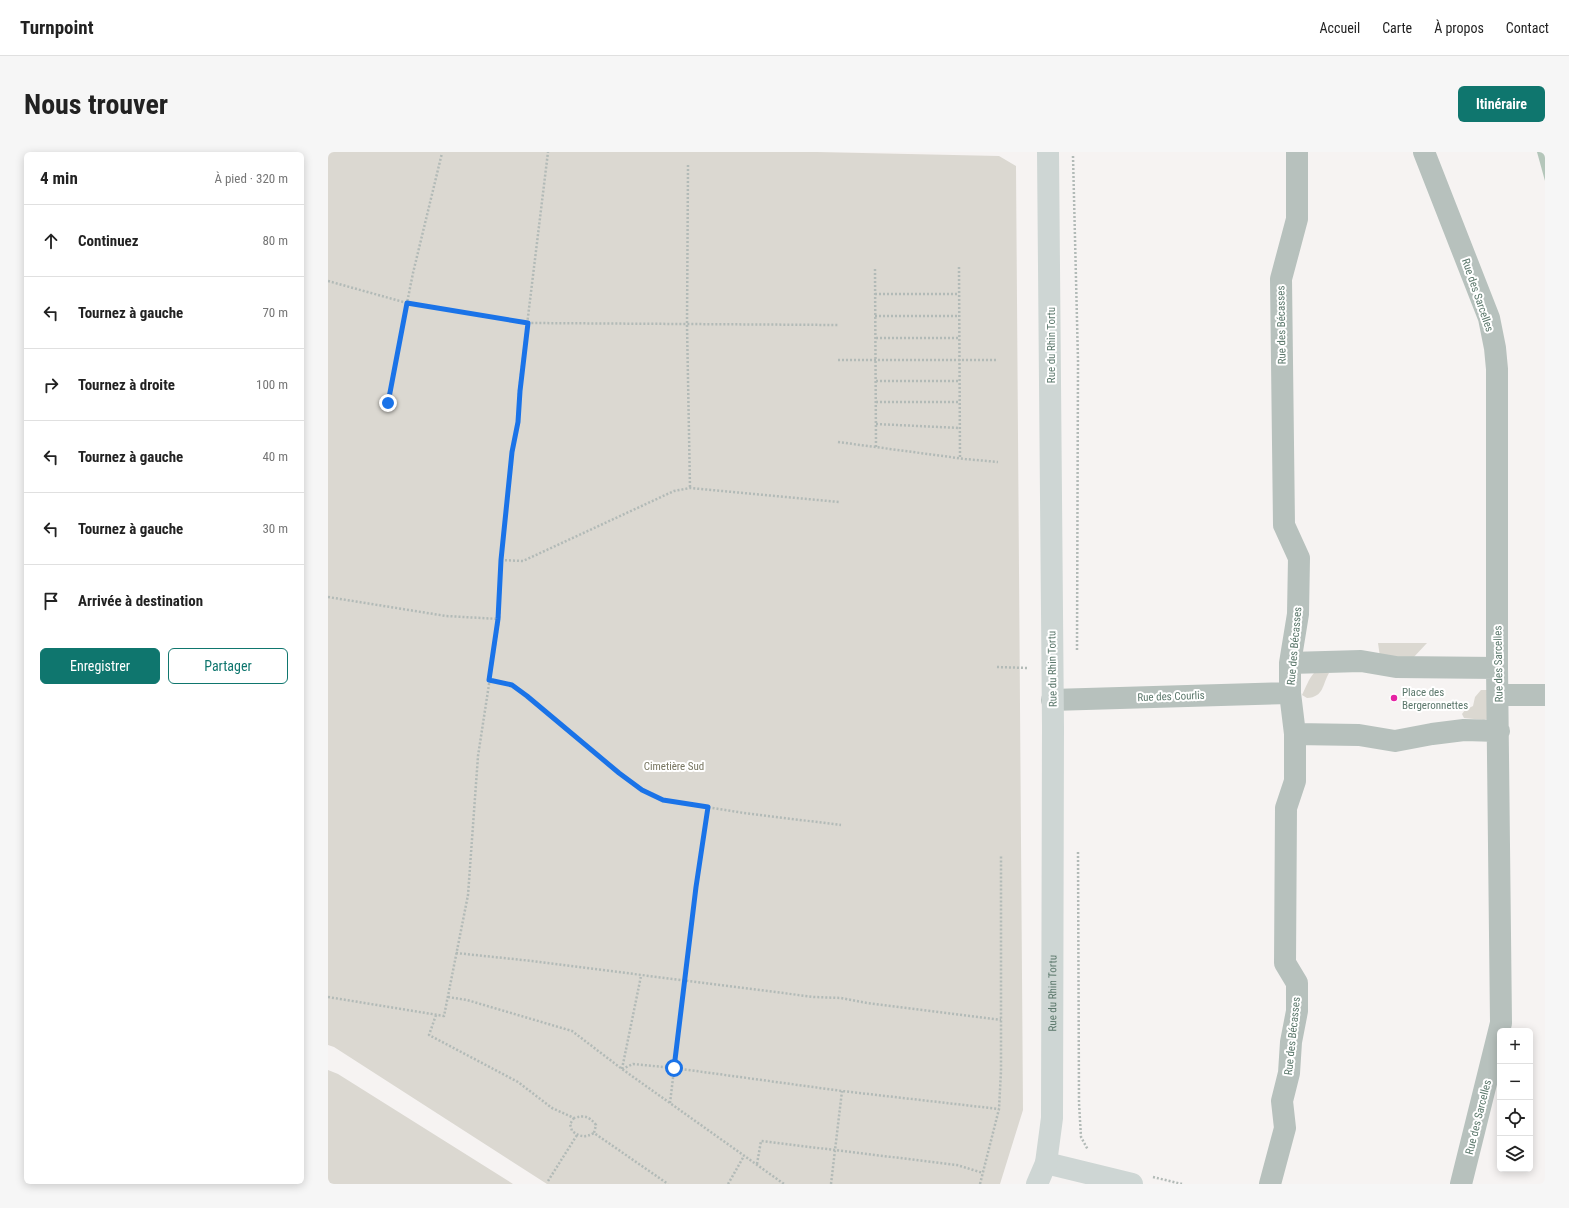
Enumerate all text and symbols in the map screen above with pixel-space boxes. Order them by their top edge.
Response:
text: Turnpoint [20,16,94,39]
text: Accueil [1319,20,1360,36]
text: Carte [1382,20,1412,36]
text: À propos [1434,20,1484,36]
text: Contact [1506,20,1549,36]
button: Itinéraire [1458,86,1545,122]
text: Nous trouver [24,88,168,121]
text: 4 min [40,168,78,188]
text: À pied · 320 m [214,171,288,186]
icon: ahead [40,230,62,252]
text: Continuez [78,232,139,250]
text: 80 m [262,233,288,248]
street label: Rue des Sarcelles [1459,257,1496,334]
street label: Rue des Bécasses [1274,286,1289,364]
icon: left [40,302,62,324]
text: Tournez à gauche [78,304,183,322]
text: 70 m [262,305,288,320]
street label: Rue du Rhin Tortu [1045,307,1058,383]
icon: right [40,374,62,396]
text: Tournez à droite [78,376,175,394]
text: 100 m [256,377,288,392]
route end [379,394,397,412]
icon: left [40,446,62,468]
text: Tournez à gauche [78,448,183,466]
text: 40 m [262,449,288,464]
icon: left [40,518,62,540]
text: Tournez à gauche [78,520,183,538]
text: 30 m [262,521,288,536]
icon: arrive [40,590,62,612]
text: Arrivée à destination [78,592,203,610]
street label: Rue des Bécasses [1285,606,1304,686]
street label: Rue des Sarcelles [1491,626,1506,702]
street label: Rue du Rhin Tortu [1045,631,1060,707]
button: Enregistrer [40,648,160,684]
button: Partager [168,648,288,684]
place label: Place des Bergeronnettes [1402,686,1468,712]
street label: Rue des Courlis [1137,689,1205,704]
marker: Place des Bergeronnettes [1389,693,1399,703]
park label: Cimetière Sud [644,760,704,773]
street label: Rue du Rhin Tortu [1046,955,1059,1031]
street label: Rue des Bécasses [1282,996,1303,1076]
map controls [1497,1028,1533,1172]
button: + [1497,1028,1533,1064]
route start [665,1059,683,1077]
button: − [1497,1064,1533,1100]
street label: Rue des Sarcelles [1463,1078,1494,1156]
button: locate [1497,1100,1533,1136]
button: layers [1497,1136,1533,1172]

